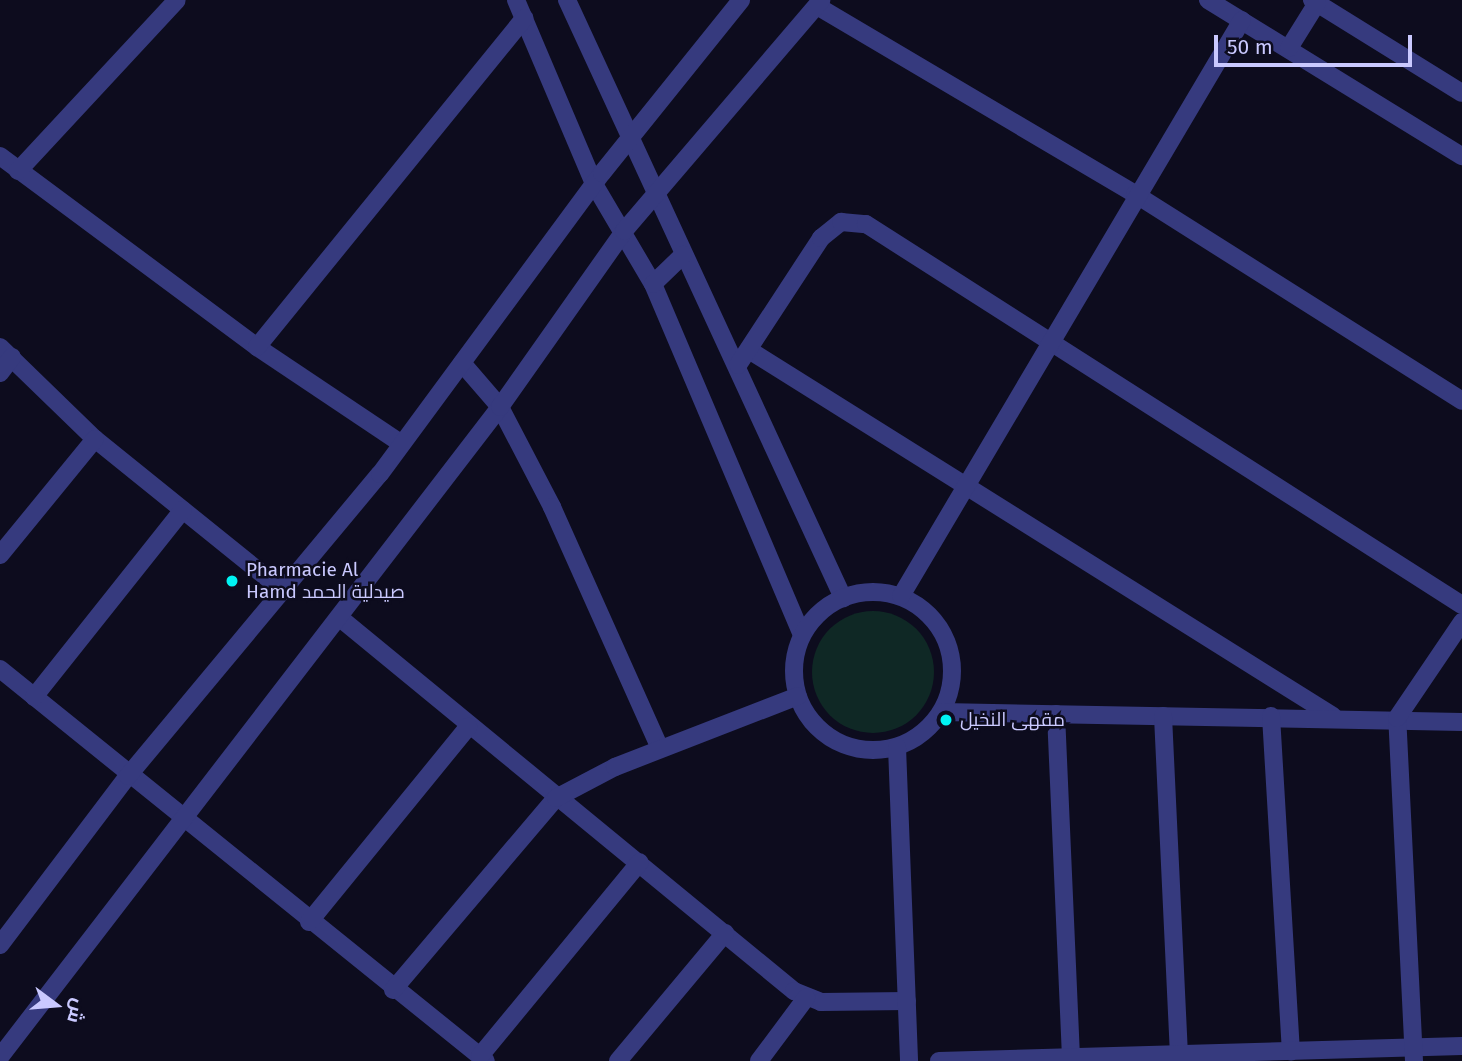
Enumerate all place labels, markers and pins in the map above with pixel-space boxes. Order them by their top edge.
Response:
place label: Pharmacie Al Hamd صيدلية الحمد [246,559,405,603]
marker: Pharmacie Al Hamd صيدلية الحمد [224,573,240,589]
place label: مقهى النخيل [960,709,1065,731]
marker: مقهى النخيل [938,712,954,728]

